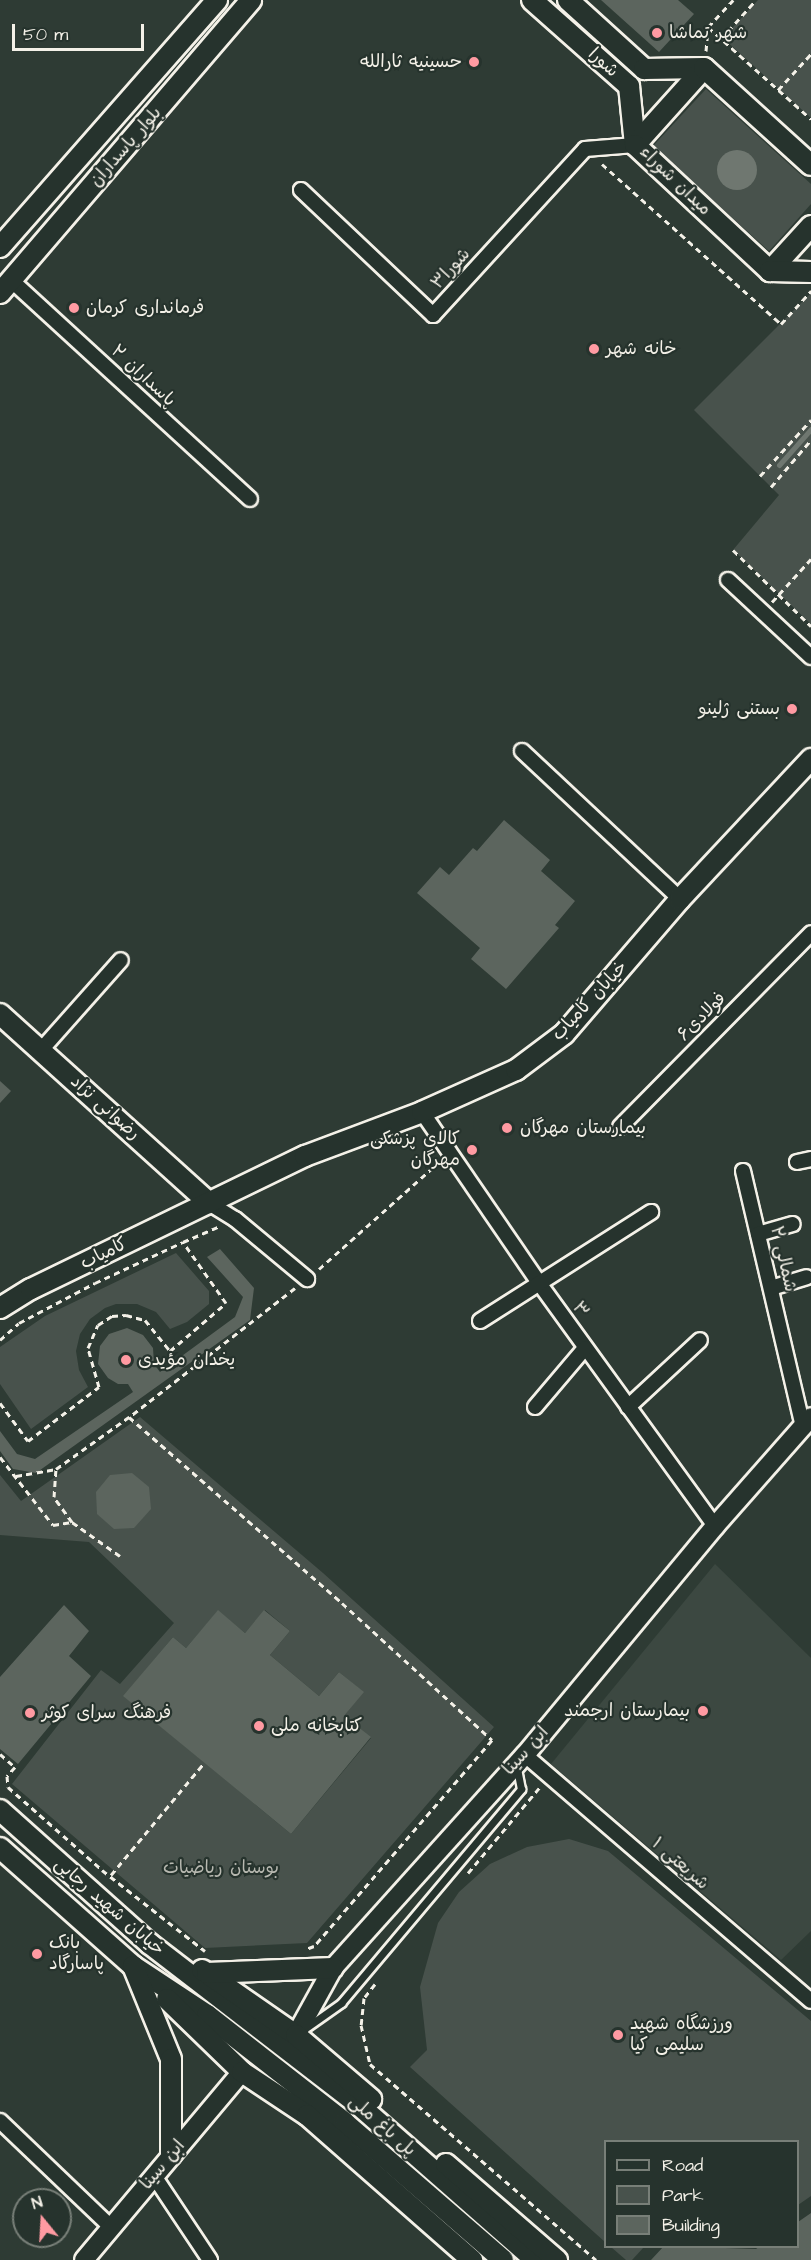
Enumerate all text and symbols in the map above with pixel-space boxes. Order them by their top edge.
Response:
scale bar [15,12,147,50]
text: 50 m [23,22,68,47]
place label: شهر تماشا [669,22,747,44]
marker: شهر تماشا [650,26,664,40]
street label: شورا [583,44,623,82]
place label: حسینیه ثارالله [360,51,462,73]
marker: حسینیه ثارالله [467,55,481,69]
street label: بلوار پاسداران [85,103,167,191]
street label: میدان شوراء [635,142,715,220]
street label: شورا۳ [427,244,475,294]
place label: فرمانداری کرمان [86,297,204,319]
marker: فرمانداری کرمان [67,301,81,315]
place label: خانه شهر [606,338,677,360]
street label: پاسداران ۲ [106,341,180,411]
marker: خانه شهر [587,342,601,356]
place label: بستنی ژلینو [698,698,780,720]
marker: بستنی ژلینو [785,702,799,716]
street label: خیابان کامیاب [548,957,632,1045]
street label: فولادی۶ [673,988,731,1046]
street label: رضوانی نژاد [66,1071,144,1145]
place label: بیمارستان مهرگان [520,1117,646,1139]
marker: بیمارستان مهرگان [498,1119,516,1137]
place label: کالای پزشکی مهرگان [370,1129,460,1172]
marker: کالای پزشکی مهرگان [465,1143,479,1157]
street label: ۲ شمالی [765,1224,801,1294]
street label: کامیاب [77,1233,131,1275]
street label: ۳ [567,1298,593,1322]
place label: یخدان مؤیدی [138,1349,235,1371]
marker: یخدان مؤیدی [119,1353,133,1367]
place label: بیمارستان ارجمند [564,1700,690,1722]
place label: فرهنگ سرای کوثر [42,1702,171,1724]
marker: بیمارستان ارجمند [694,1702,712,1720]
marker: فرهنگ سرای کوثر [23,1706,37,1720]
place label: کتابخانه ملی [271,1715,362,1737]
marker: کتابخانه ملی [252,1719,266,1733]
street label: ابن سینا [498,1722,554,1780]
street label: شریعتی ۱ [647,1833,713,1895]
street label: خیابان شهید رجایی [50,1853,168,1961]
park label: بوستان ریاضیات [163,1857,279,1879]
place label: بانک پاسارگاد [49,1933,104,1976]
marker: بانک پاسارگاد [30,1947,44,1961]
place label: ورزشگاه شهید سلیمی کیا [630,2014,733,2056]
marker: ورزشگاه شهید سلیمی کیا [611,2028,625,2042]
street label: پل باغ ملی [344,2091,420,2161]
street label: ابن سینا [136,2136,190,2194]
legend [604,2140,799,2248]
text: Road [662,2153,703,2178]
text: Park [662,2183,704,2208]
north arrow [12,2188,72,2248]
text: N [29,2191,45,2215]
text: Building [662,2213,720,2238]

